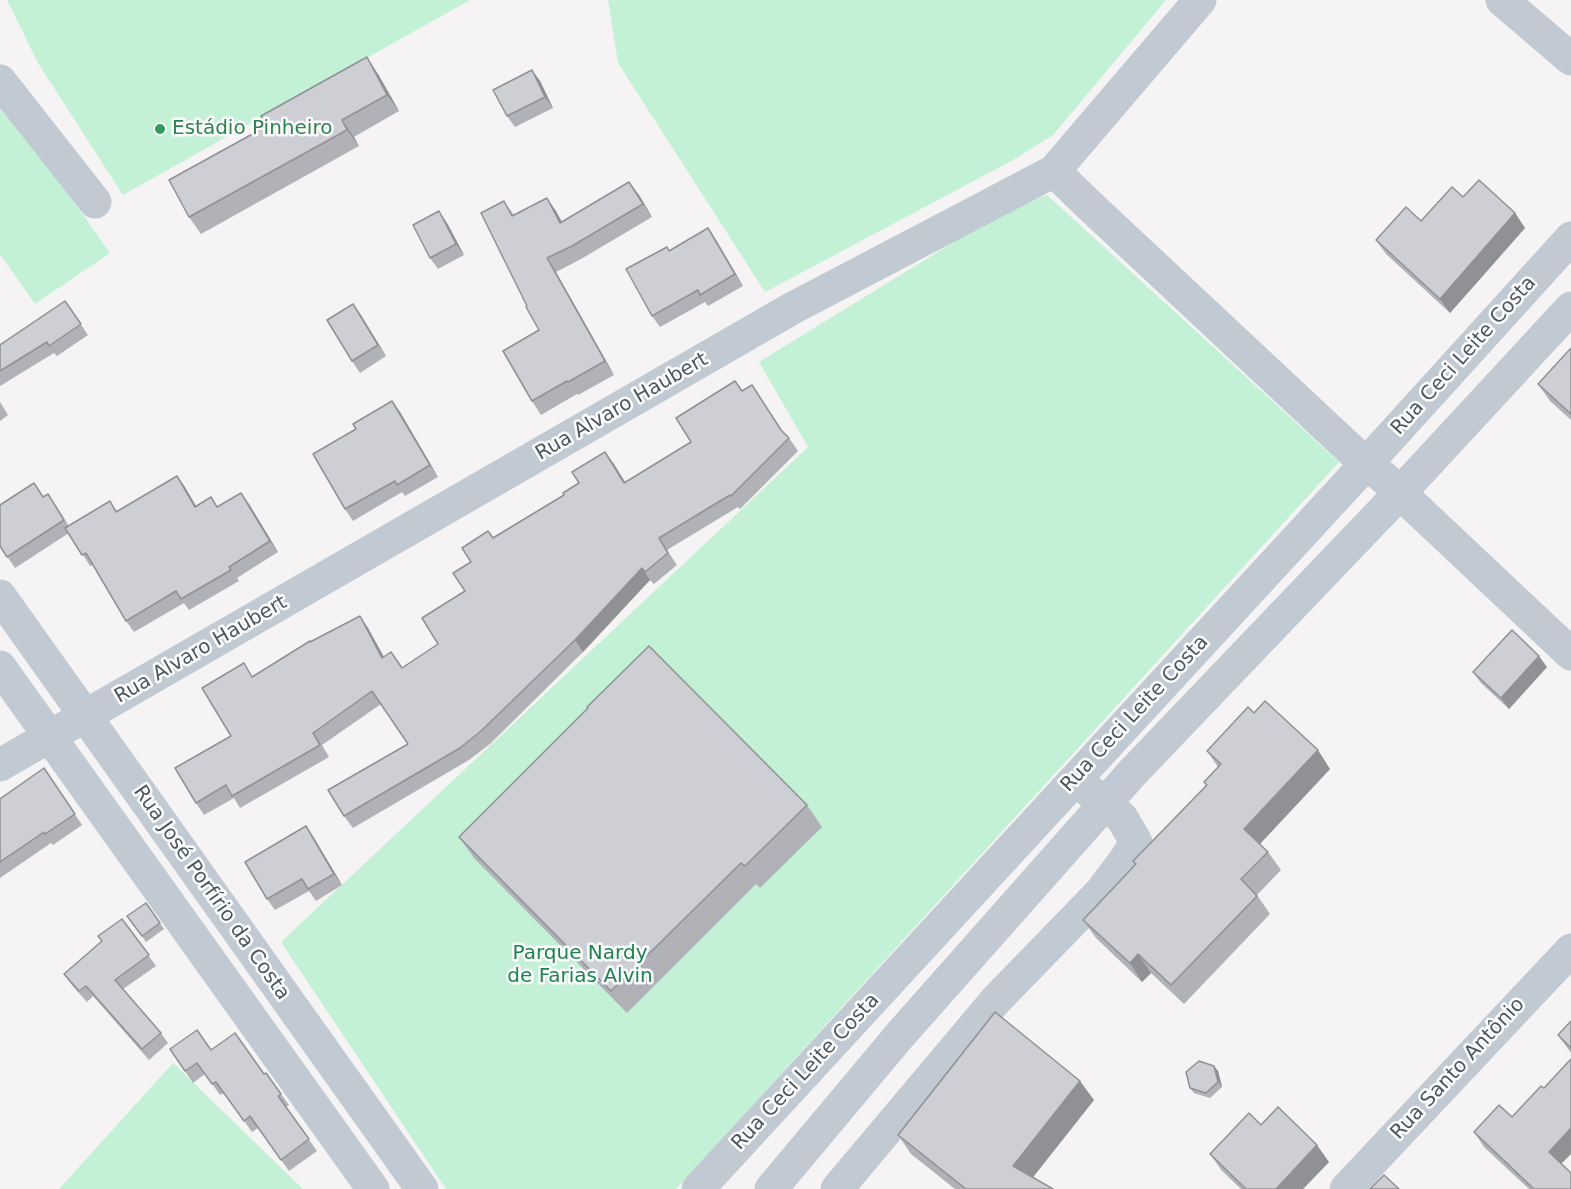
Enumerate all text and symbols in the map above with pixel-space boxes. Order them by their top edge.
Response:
place label: Estádio Pinheiro [172,117,332,141]
marker: Estádio Pinheiro [153,122,167,136]
street label: Rua Ceci Leite Costa [1386,272,1542,440]
street label: Rua Alvaro Haubert [532,348,712,466]
street label: Rua Alvaro Haubert [111,591,291,709]
street label: Rua Ceci Leite Costa [1056,631,1214,797]
street label: Rua José Porfírio da Costa [128,781,294,1005]
park label: Parque Nardy de Farias Alvin [507,942,653,989]
street label: Rua Ceci Leite Costa [727,989,885,1155]
street label: Rua Santo Antônio [1386,993,1530,1145]

